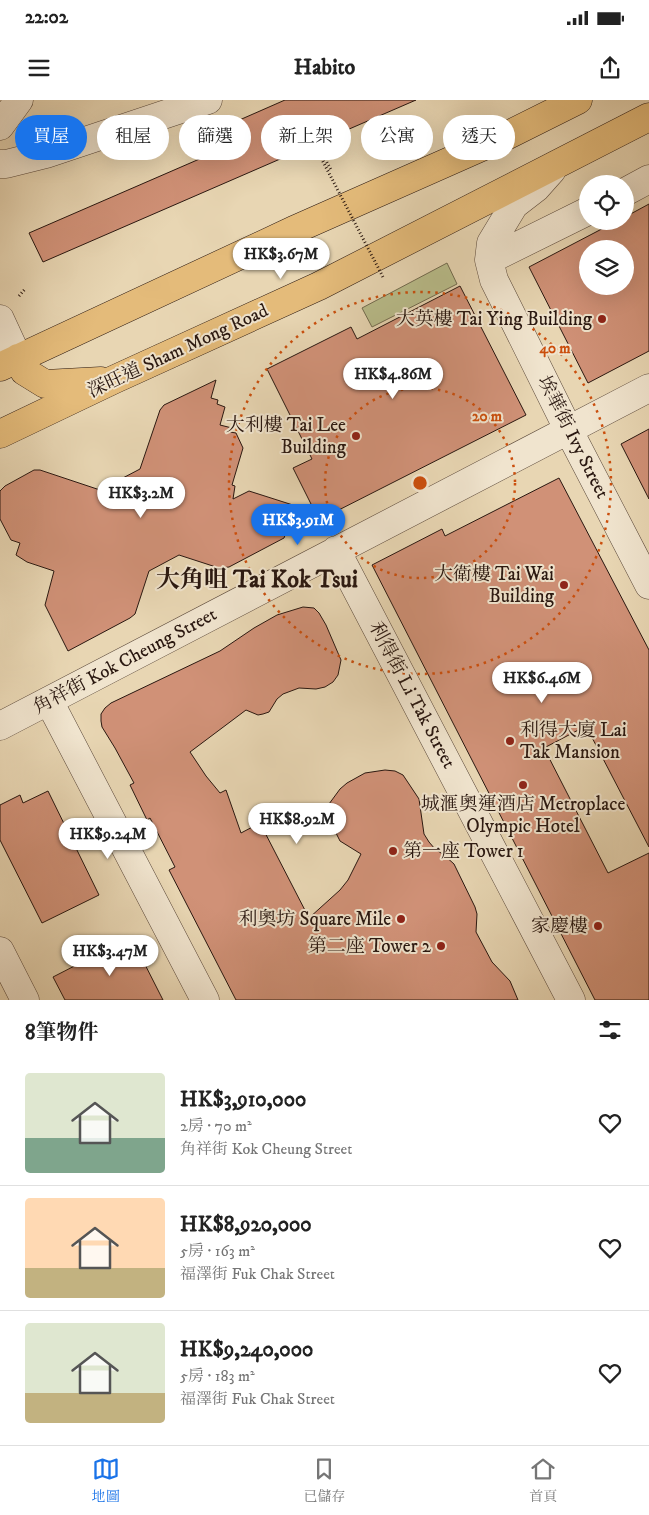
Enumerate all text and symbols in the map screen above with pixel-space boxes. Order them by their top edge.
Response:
text: 22:02 [25,6,68,29]
icon: menu [25,54,53,82]
text: Habito [294,54,355,81]
icon: share [596,54,624,82]
chip: 買屋 [15,115,87,160]
chip: 租屋 [97,115,169,160]
chip: 篩選 [179,115,251,160]
chip: 新上架 [261,115,351,160]
chip: 公寓 [361,115,433,160]
chip: 透天 [443,115,515,160]
map controls [579,175,634,295]
button: locate [579,175,634,230]
pin: HK$3.67M [229,238,333,280]
button: layers [579,240,634,295]
text: HK$3.67M [244,244,318,264]
street label: 深旺道 Sham Mong Road [84,299,272,403]
place label: 大英樓 Tai Ying Building [396,308,593,331]
marker: 大英樓 Tai Ying Building [596,313,608,325]
text: 40 m [538,339,571,358]
pin: HK$4.86M [341,358,445,400]
text: HK$4.86M [354,364,432,384]
street label: 埃華街 Ivy Street [532,372,614,502]
text: 20 m [472,407,503,426]
place label: 大利樓 Tai Lee Building [226,414,347,459]
marker: 大利樓 Tai Lee Building [350,430,362,442]
centre of rings [411,474,429,492]
pin: HK$3.2M [95,476,187,519]
text: HK$3.2M [108,483,174,503]
pin: HK$3.91M [246,504,350,546]
text: HK$3.91M [262,510,334,530]
place label: 大衛樓 Tai Wai Building [434,563,555,608]
district label: 大角咀 Tai Kok Tsui [156,565,358,595]
marker: 大衛樓 Tai Wai Building [558,579,570,591]
street label: 角祥街 Kok Cheung Street [29,603,221,719]
street label: 利得街 Li Tak Street [364,618,460,772]
pin: HK$6.46M [490,662,594,704]
text: HK$6.46M [503,668,581,688]
place label: 利得大廈 Lai Tak Mansion [520,719,627,764]
marker: 利得大廈 Lai Tak Mansion [504,735,516,747]
marker: 城滙奧運酒店 Metroplace Olympic Hotel [517,779,529,791]
place label: 城滙奧運酒店 Metroplace Olympic Hotel [421,793,625,838]
pin: HK$8.92M [245,802,349,845]
text: HK$8.92M [259,809,335,829]
pin: HK$9.24M [56,818,160,860]
text: HK$9.24M [70,824,146,844]
place label: 第一座 Tower 1 [403,840,524,863]
marker: 第一座 Tower 1 [387,845,399,857]
place label: 利奧坊 Square Mile [239,908,391,932]
marker: 利奧坊 Square Mile [395,913,407,925]
place label: 家慶樓 [531,915,588,938]
marker: 家慶樓 [592,920,604,932]
pin: HK$3.47M [58,934,162,977]
place label: 第二座 Tower 2 [308,935,432,958]
marker: 第二座 Tower 2 [435,940,447,952]
text: HK$3.47M [72,941,148,961]
icon: filters [596,1016,624,1044]
text: 8筆物件 [25,1020,99,1046]
text: HK$3,910,000 [180,1087,306,1113]
icon: home [65,1093,125,1153]
icon: heart [596,1109,624,1137]
text: 2房 · 70 m² [180,1116,252,1136]
text: 角祥街 Kok Cheung Street [180,1139,352,1159]
text: HK$8,920,000 [180,1212,312,1238]
icon: home [65,1218,125,1278]
icon: heart [596,1234,624,1262]
text: 5房 · 163 m² [180,1241,255,1261]
text: 福澤街 Fuk Chak Street [180,1264,335,1284]
text: HK$9,240,000 [180,1337,313,1363]
icon: home [65,1343,125,1403]
icon: heart [596,1359,624,1387]
text: 5房 · 183 m² [180,1366,255,1386]
text: 福澤街 Fuk Chak Street [180,1389,335,1409]
tab: 地圖 [92,1455,120,1506]
tab: 已儲存 [303,1455,345,1506]
tab: 首頁 [529,1455,557,1506]

